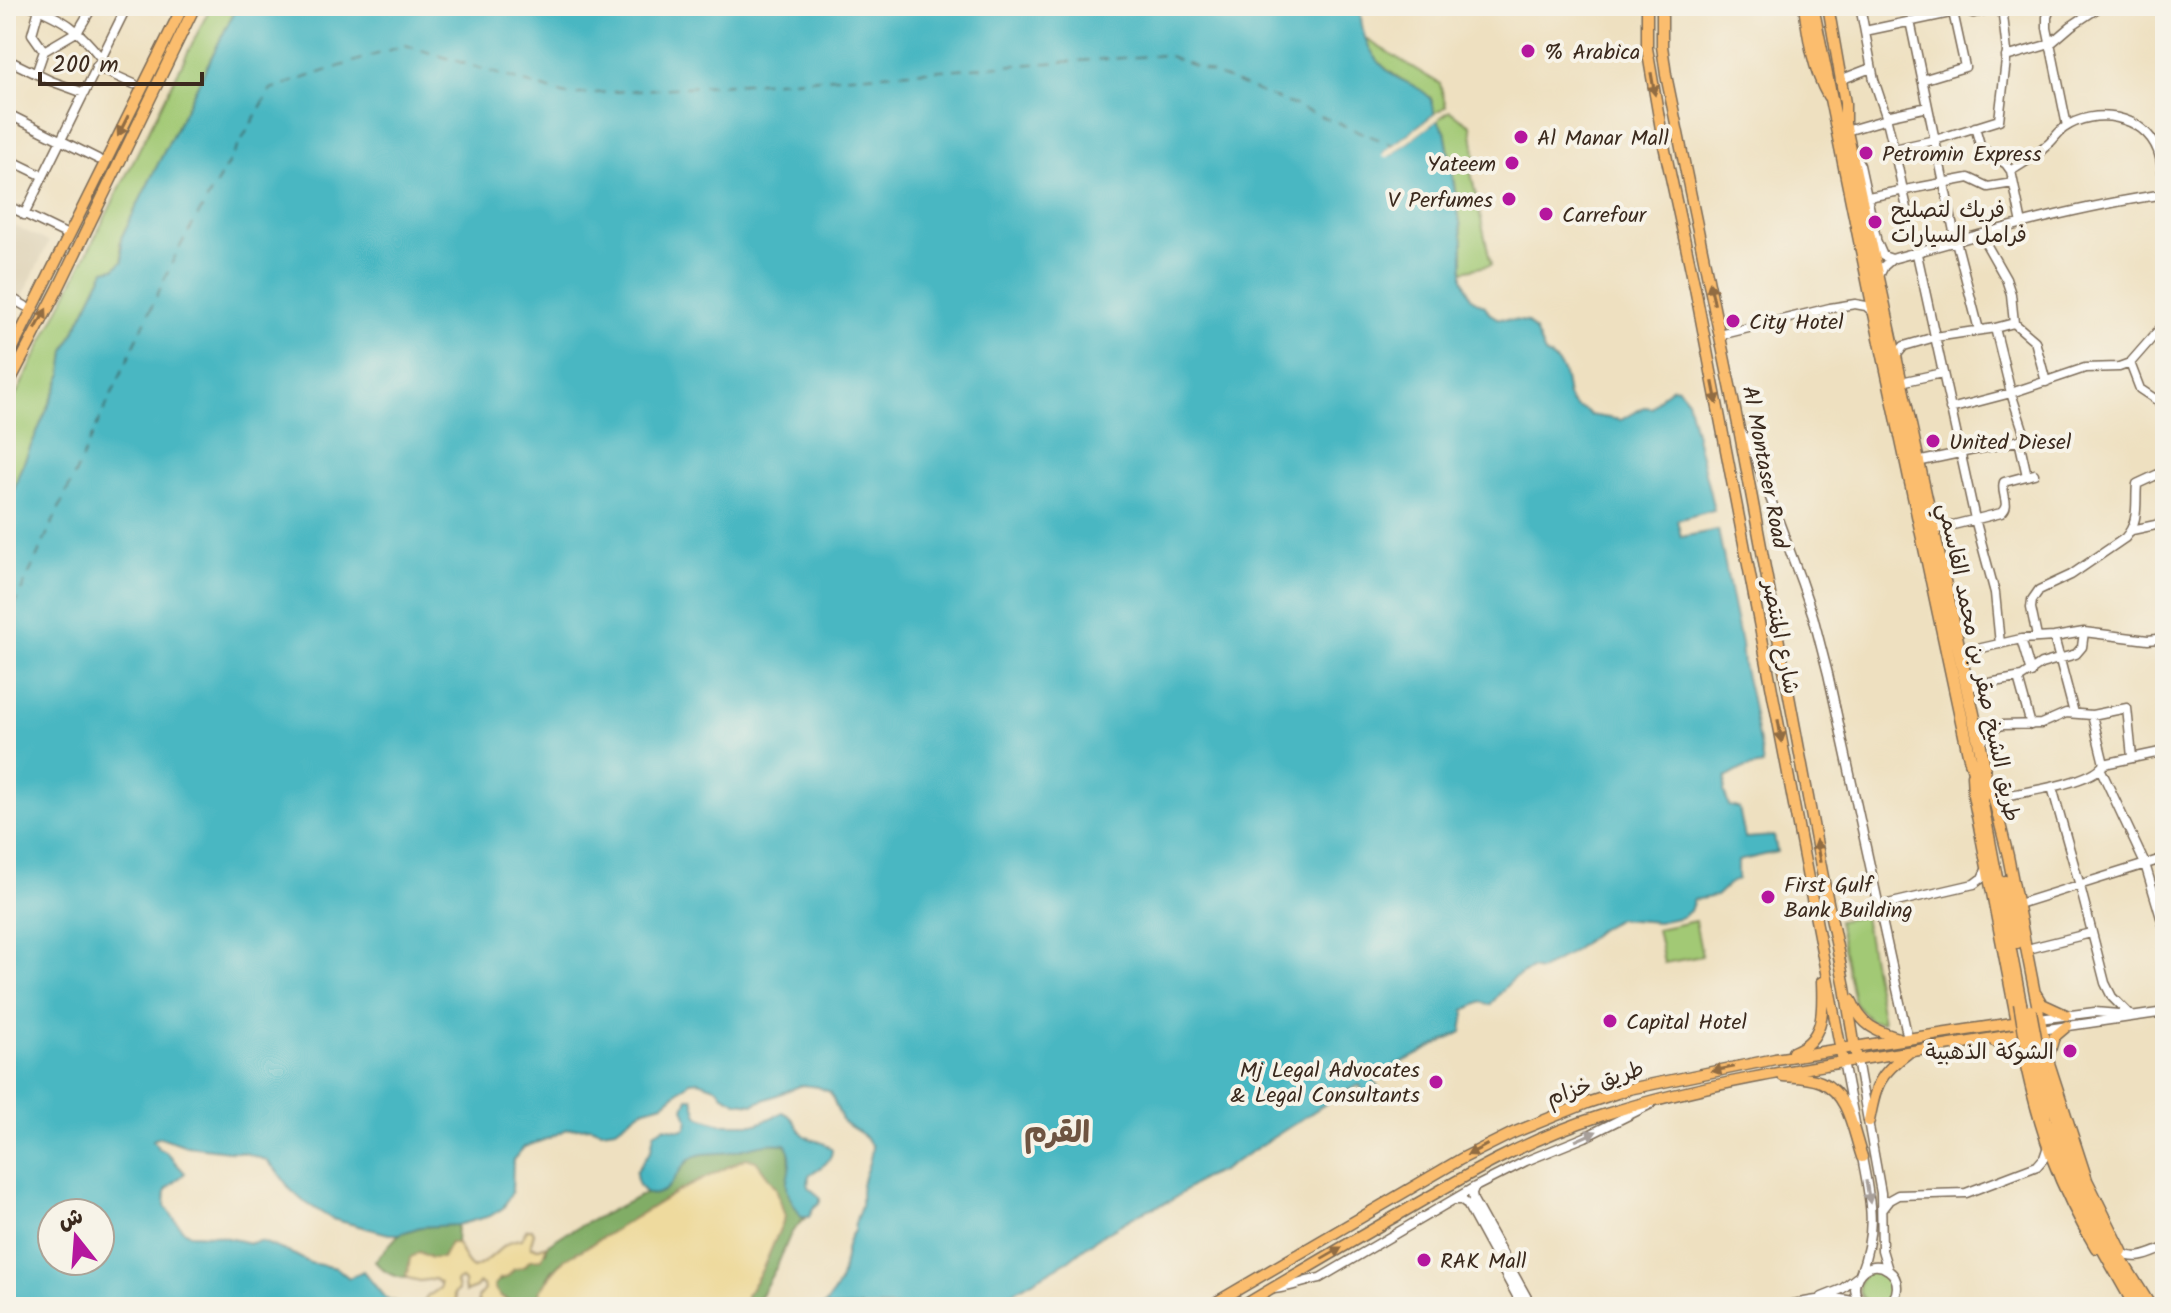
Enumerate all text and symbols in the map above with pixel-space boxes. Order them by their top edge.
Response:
scale bar [40,36,202,86]
place label: % Arabica [1544,36,1640,71]
marker: % Arabica [1519,42,1537,60]
text: 200 m [52,46,119,85]
one-way arrow [1647,71,1659,96]
one-way arrow [116,114,129,137]
place label: Al Manar Mall [1537,122,1669,157]
marker: Al Manar Mall [1512,128,1530,146]
place label: Petromin Express [1882,138,2042,173]
marker: Petromin Express [1857,144,1875,162]
place label: Yateem [1427,148,1496,183]
marker: Yateem [1503,154,1521,172]
place label: V Perfumes [1388,184,1494,219]
marker: V Perfumes [1500,190,1518,208]
place label: فريك لتصليح فرامل السيارات [1891,194,2027,254]
place label: Carrefour [1562,199,1648,234]
marker: Carrefour [1537,205,1555,223]
marker: فريك لتصليح فرامل السيارات [1866,213,1884,231]
one-way arrow [1705,280,1717,305]
place label: City Hotel [1749,306,1844,341]
one-way arrow [34,308,48,331]
marker: City Hotel [1724,312,1742,330]
one-way arrow [1709,381,1722,406]
street label: Al Montaser Road [1731,383,1797,553]
place label: United Diesel [1949,426,2072,461]
marker: United Diesel [1924,432,1942,450]
street label: طريق الشيخ صقر بن محمد القاسمي [1927,500,2028,825]
street label: شارع المنتصر [1751,576,1808,697]
one-way arrow [1774,719,1786,744]
one-way arrow [1811,838,1823,863]
place label: First Gulf Bank Building [1784,869,1913,929]
marker: First Gulf Bank Building [1759,888,1777,906]
place label: Capital Hotel [1626,1006,1747,1041]
marker: Capital Hotel [1601,1012,1619,1030]
place label: الشوكة الذهبية [1925,1036,2054,1071]
marker: الشوكة الذهبية [2061,1042,2079,1060]
street label: طريق خزام [1543,1052,1649,1117]
place label: Mj Legal Advocates & Legal Consultants [1230,1054,1421,1114]
one-way arrow [1710,1063,1735,1075]
marker: Mj Legal Advocates & Legal Consultants [1427,1073,1445,1091]
district label: القرم [1024,1110,1090,1158]
one-way arrow [1575,1129,1598,1143]
one-way arrow [1466,1143,1488,1157]
one-way arrow [1863,1180,1875,1205]
north arrow [36,1197,116,1277]
text: ش [54,1200,88,1241]
place label: RAK Mall [1440,1245,1527,1280]
one-way arrow [1321,1247,1343,1261]
marker: RAK Mall [1415,1251,1433,1269]

